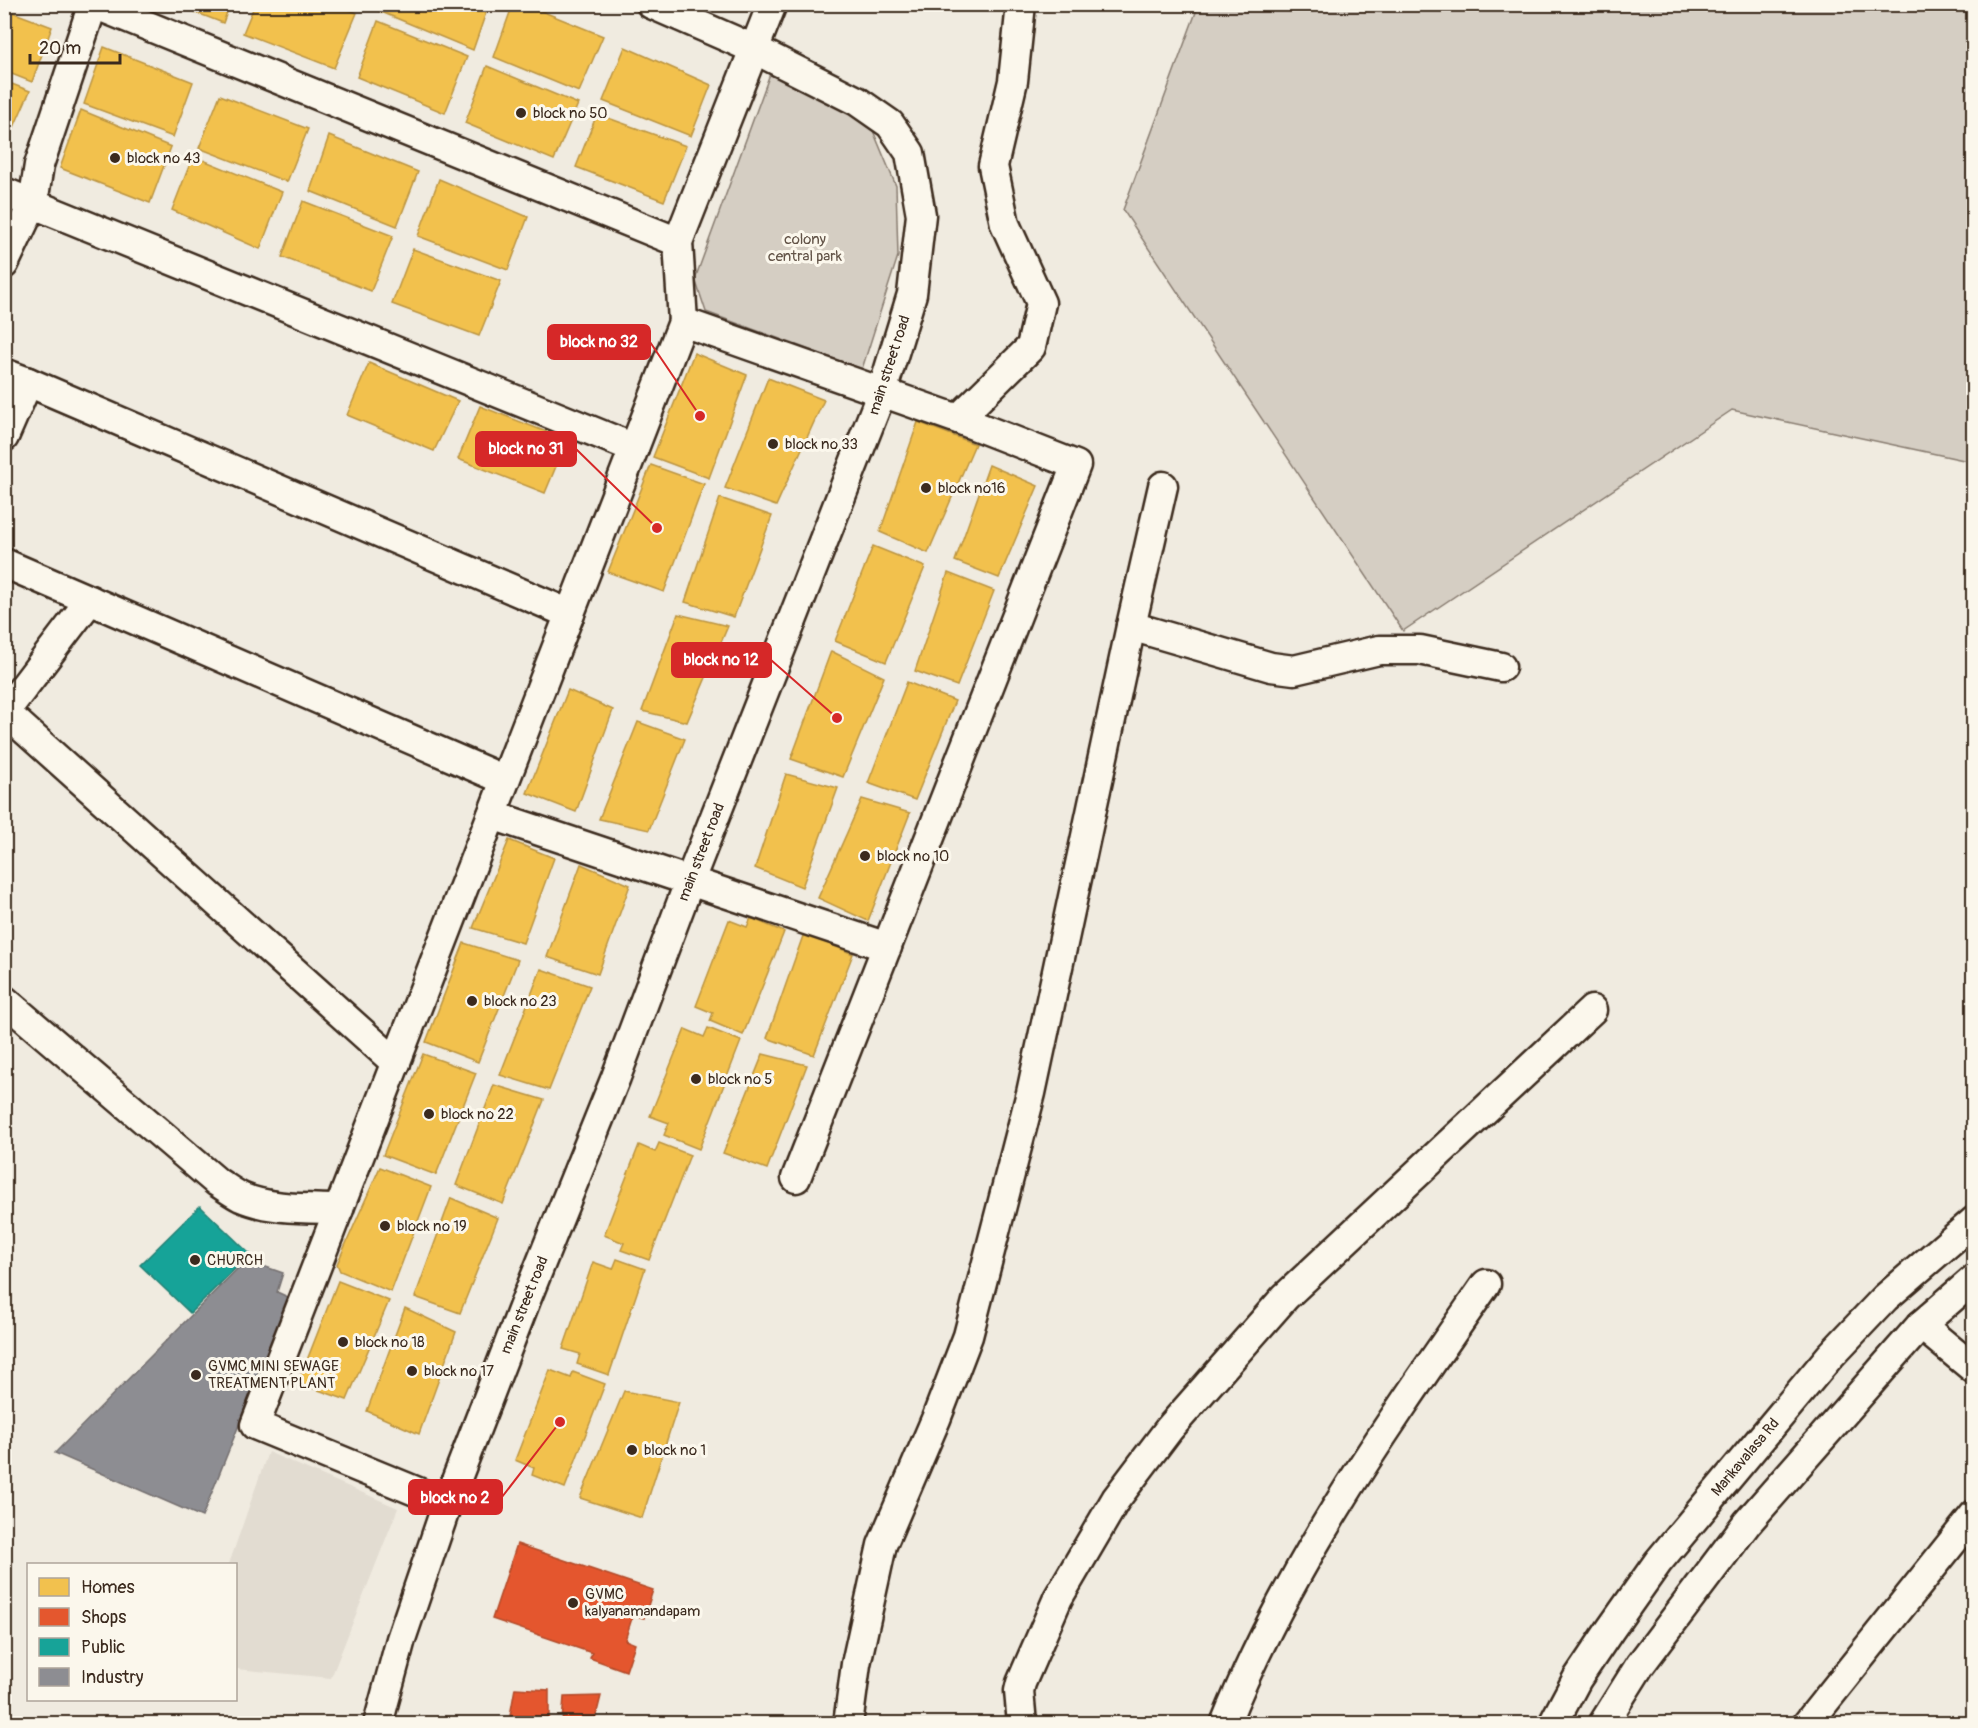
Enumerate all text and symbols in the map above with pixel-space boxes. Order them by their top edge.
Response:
scale bar [30,27,120,65]
text: 20 m [39,37,81,60]
place label: block no 50 [533,104,608,123]
marker: block no 50 [514,106,528,120]
place label: block no 43 [127,149,200,168]
marker: block no 43 [108,151,122,165]
park label: colony central park [768,230,843,266]
street label: main street road [864,313,915,418]
callout: block no 32 [548,325,650,359]
text: block no 32 [560,332,638,352]
callout: block no 31 [476,432,576,466]
place label: block no 33 [785,435,858,454]
marker: block no 33 [766,437,780,451]
text: block no 31 [488,439,564,459]
place label: block no16 [938,479,1006,498]
marker: block no16 [919,481,933,495]
callout: block no 12 [672,643,771,677]
text: block no 12 [683,650,759,670]
street label: main street road [674,800,729,904]
place label: block no 10 [877,847,949,866]
marker: block no 10 [858,849,872,863]
place label: block no 23 [484,992,557,1011]
marker: block no 23 [465,994,479,1008]
place label: block no 5 [708,1070,772,1089]
marker: block no 5 [689,1072,703,1086]
place label: block no 22 [441,1105,514,1124]
marker: block no 22 [422,1107,436,1121]
place label: block no 19 [397,1217,467,1236]
marker: block no 19 [378,1219,392,1233]
place label: CHURCH [207,1251,263,1270]
marker: CHURCH [188,1253,202,1267]
street label: main street road [496,1253,553,1357]
place label: block no 18 [355,1333,425,1352]
marker: block no 18 [336,1335,350,1349]
place label: GVMC MINI SEWAGE TREATMENT PLANT [208,1357,339,1393]
place label: block no 17 [424,1362,494,1381]
marker: block no 17 [405,1364,419,1378]
marker: GVMC MINI SEWAGE TREATMENT PLANT [189,1368,203,1382]
street label: Marikavalasa Rd [1707,1414,1784,1500]
place label: block no 1 [644,1441,706,1460]
marker: block no 1 [625,1443,639,1457]
callout: block no 2 [409,1480,502,1514]
text: block no 2 [421,1488,490,1508]
legend [27,1563,237,1701]
text: Homes [81,1576,134,1599]
place label: GVMC kalyanamandapam [585,1585,700,1621]
marker: GVMC kalyanamandapam [566,1596,580,1610]
text: Shops [81,1606,126,1629]
text: Public [81,1636,125,1659]
text: Industry [81,1666,144,1689]

